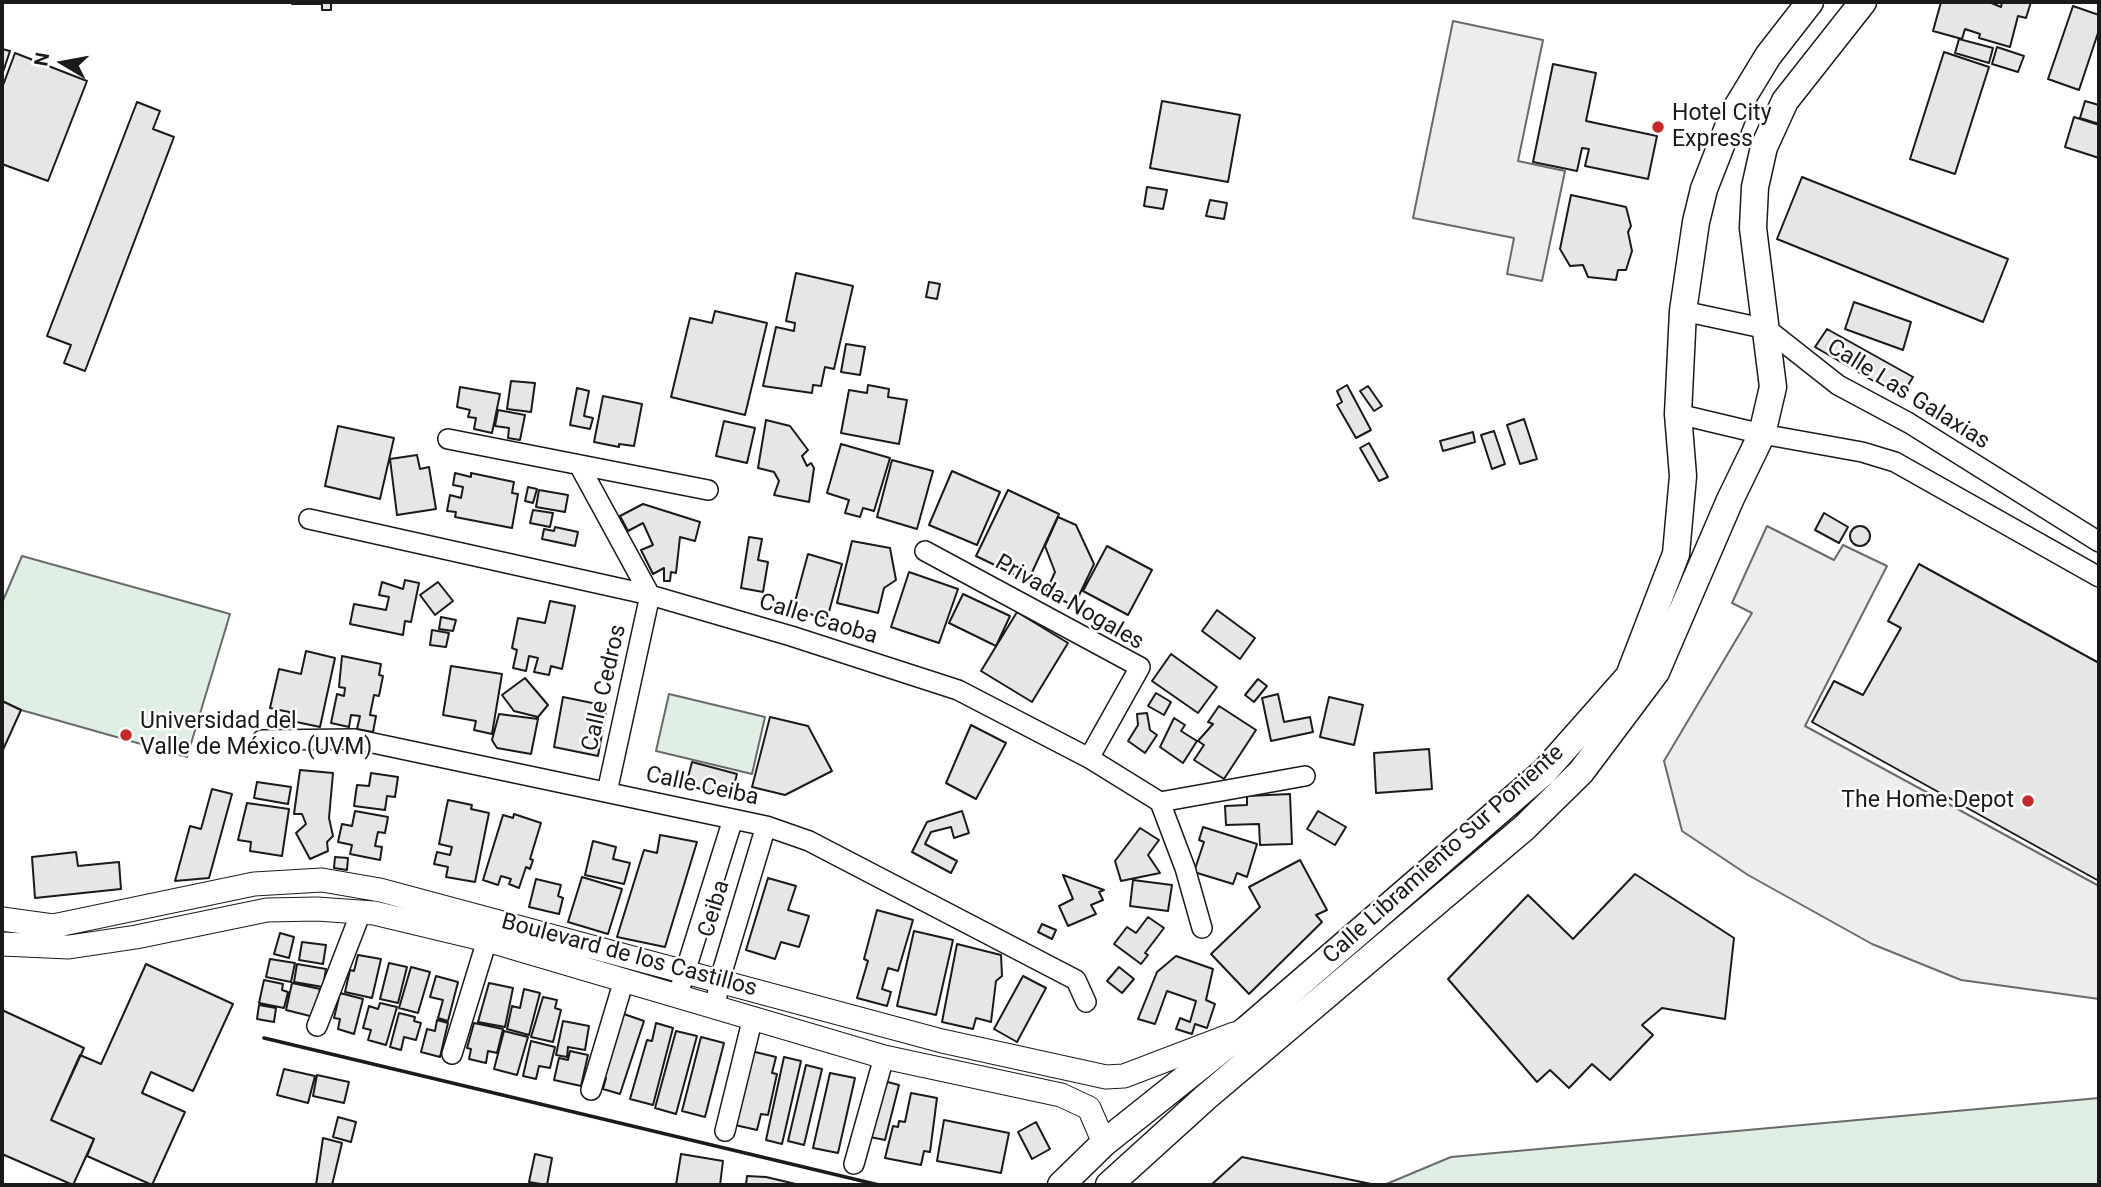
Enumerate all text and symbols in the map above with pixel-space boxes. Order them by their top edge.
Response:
north arrow [28,28,98,98]
text: N [29,51,54,68]
place label: Hotel City Express [1672,100,1772,154]
marker: Hotel City Express [1650,119,1666,135]
street label: Calle Las Galaxias [1822,334,1994,456]
street label: Privada Nogales [990,549,1148,657]
street label: Calle Caoba [755,589,881,651]
street label: Calle Cedros [577,622,633,754]
place label: Universidad del Valle de México (UVM) [140,708,372,762]
marker: Universidad del Valle de México (UVM) [118,727,134,743]
street label: Calle Libramiento Sur Poniente [1318,740,1570,970]
street label: Calle Ceiba [643,762,761,812]
place label: The Home Depot [1841,787,2014,815]
marker: The Home Depot [2020,793,2036,809]
street label: Ceiba [693,877,737,941]
street label: Boulevard de los Castillos [498,909,760,1003]

